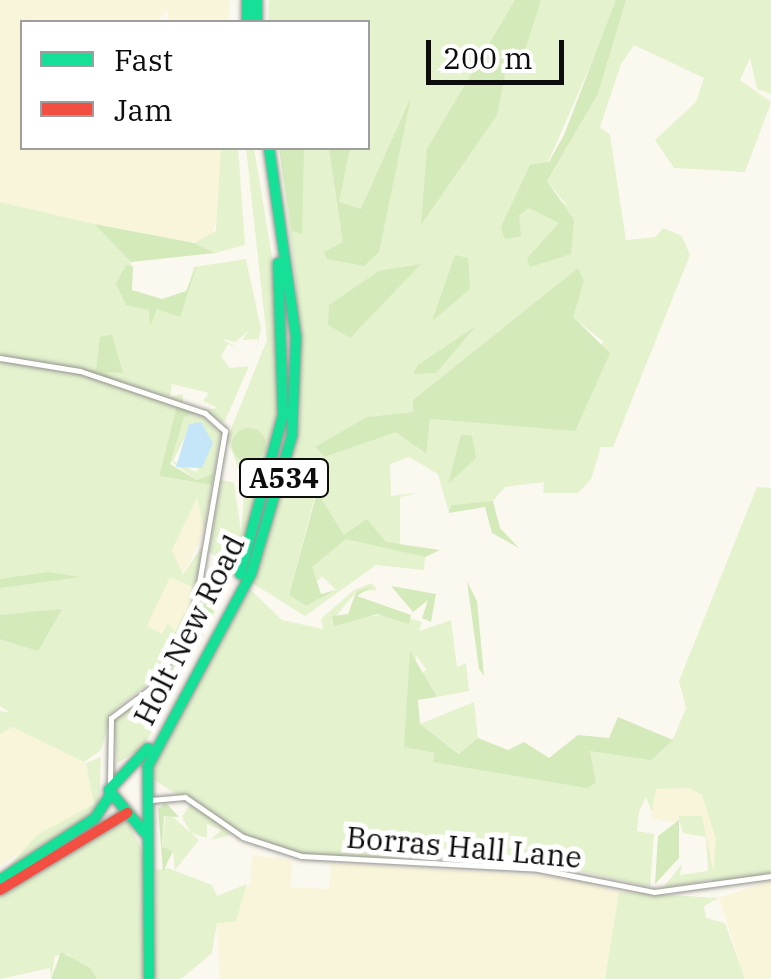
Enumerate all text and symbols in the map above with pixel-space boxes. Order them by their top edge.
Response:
legend [20,20,370,150]
scale bar [431,20,568,82]
text: 200 m [443,38,533,77]
text: Fast [114,40,173,79]
text: Jam [114,90,173,129]
road number: A534 [239,455,329,501]
street label: Holt New Road [126,529,252,731]
street label: Borras Hall Lane [345,819,583,875]

